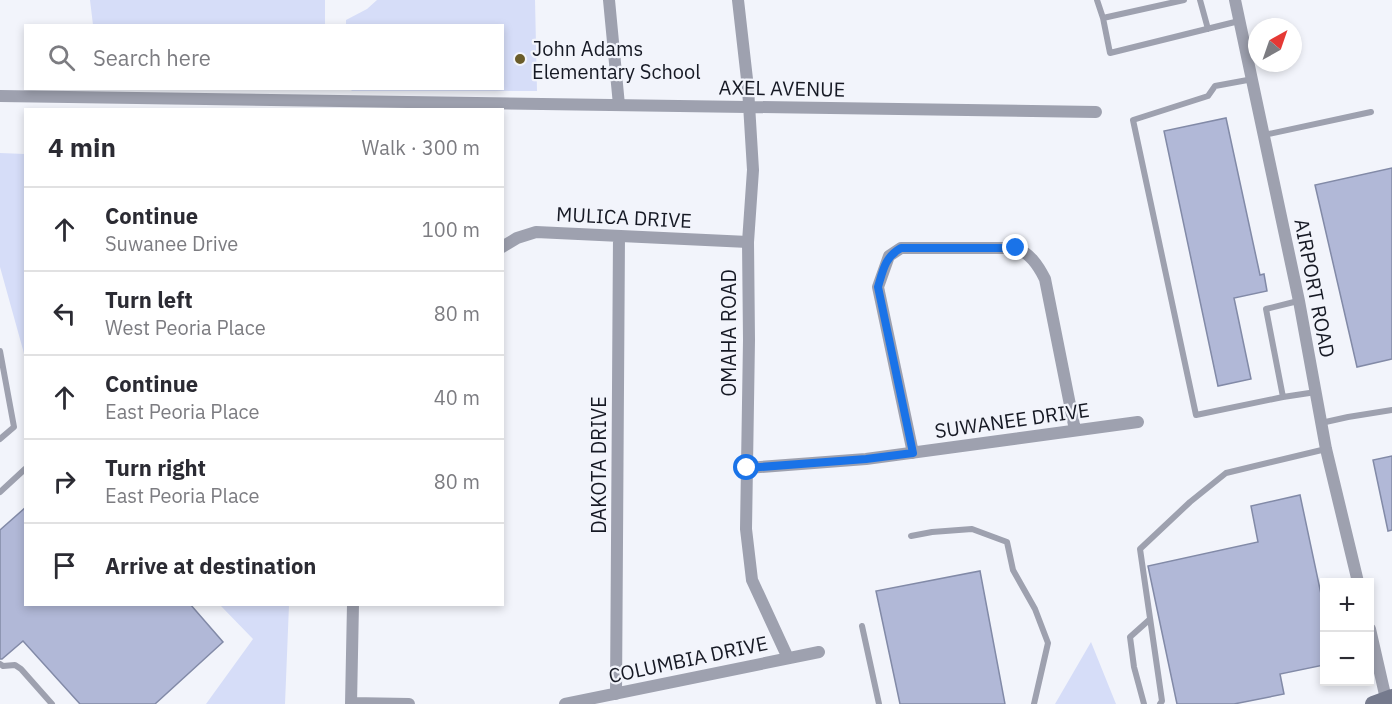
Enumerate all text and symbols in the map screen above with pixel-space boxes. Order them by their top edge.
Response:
north arrow [1248,18,1302,72]
search box [24,24,504,90]
place label: John Adams Elementary School [532,35,701,85]
icon: search [45,41,78,74]
text: Search here [93,43,211,72]
marker: John Adams Elementary School [513,52,527,66]
street label: AXEL AVENUE [718,73,846,103]
text: 4 min [48,130,116,164]
text: Walk · 300 m [362,134,480,161]
street label: MULICA DRIVE [555,200,693,234]
text: Continue [105,201,198,230]
icon: ahead [48,213,81,246]
text: 100 m [422,216,480,243]
street label: AIRPORT ROAD [1288,216,1342,360]
text: Suwanee Drive [105,230,238,257]
route end [1002,234,1028,260]
street label: OMAHA ROAD [715,269,742,397]
text: Turn left [105,285,193,314]
icon: left [48,297,81,330]
text: 80 m [434,300,480,327]
text: West Peoria Place [105,314,266,341]
text: Continue [105,369,198,398]
icon: ahead [48,381,81,414]
text: 40 m [434,384,480,411]
street label: DAKOTA DRIVE [585,396,612,534]
street label: SUWANEE DRIVE [933,396,1091,444]
text: East Peoria Place [105,398,259,425]
text: Turn right [105,453,206,482]
route start [733,454,759,480]
icon: right [48,465,81,498]
text: 80 m [434,468,480,495]
text: East Peoria Place [105,482,259,509]
icon: arrive [48,549,81,582]
text: Arrive at destination [105,551,316,580]
map controls [1320,578,1374,686]
button: + [1320,578,1374,632]
street label: COLUMBIA DRIVE [606,629,770,689]
button: − [1320,632,1374,686]

